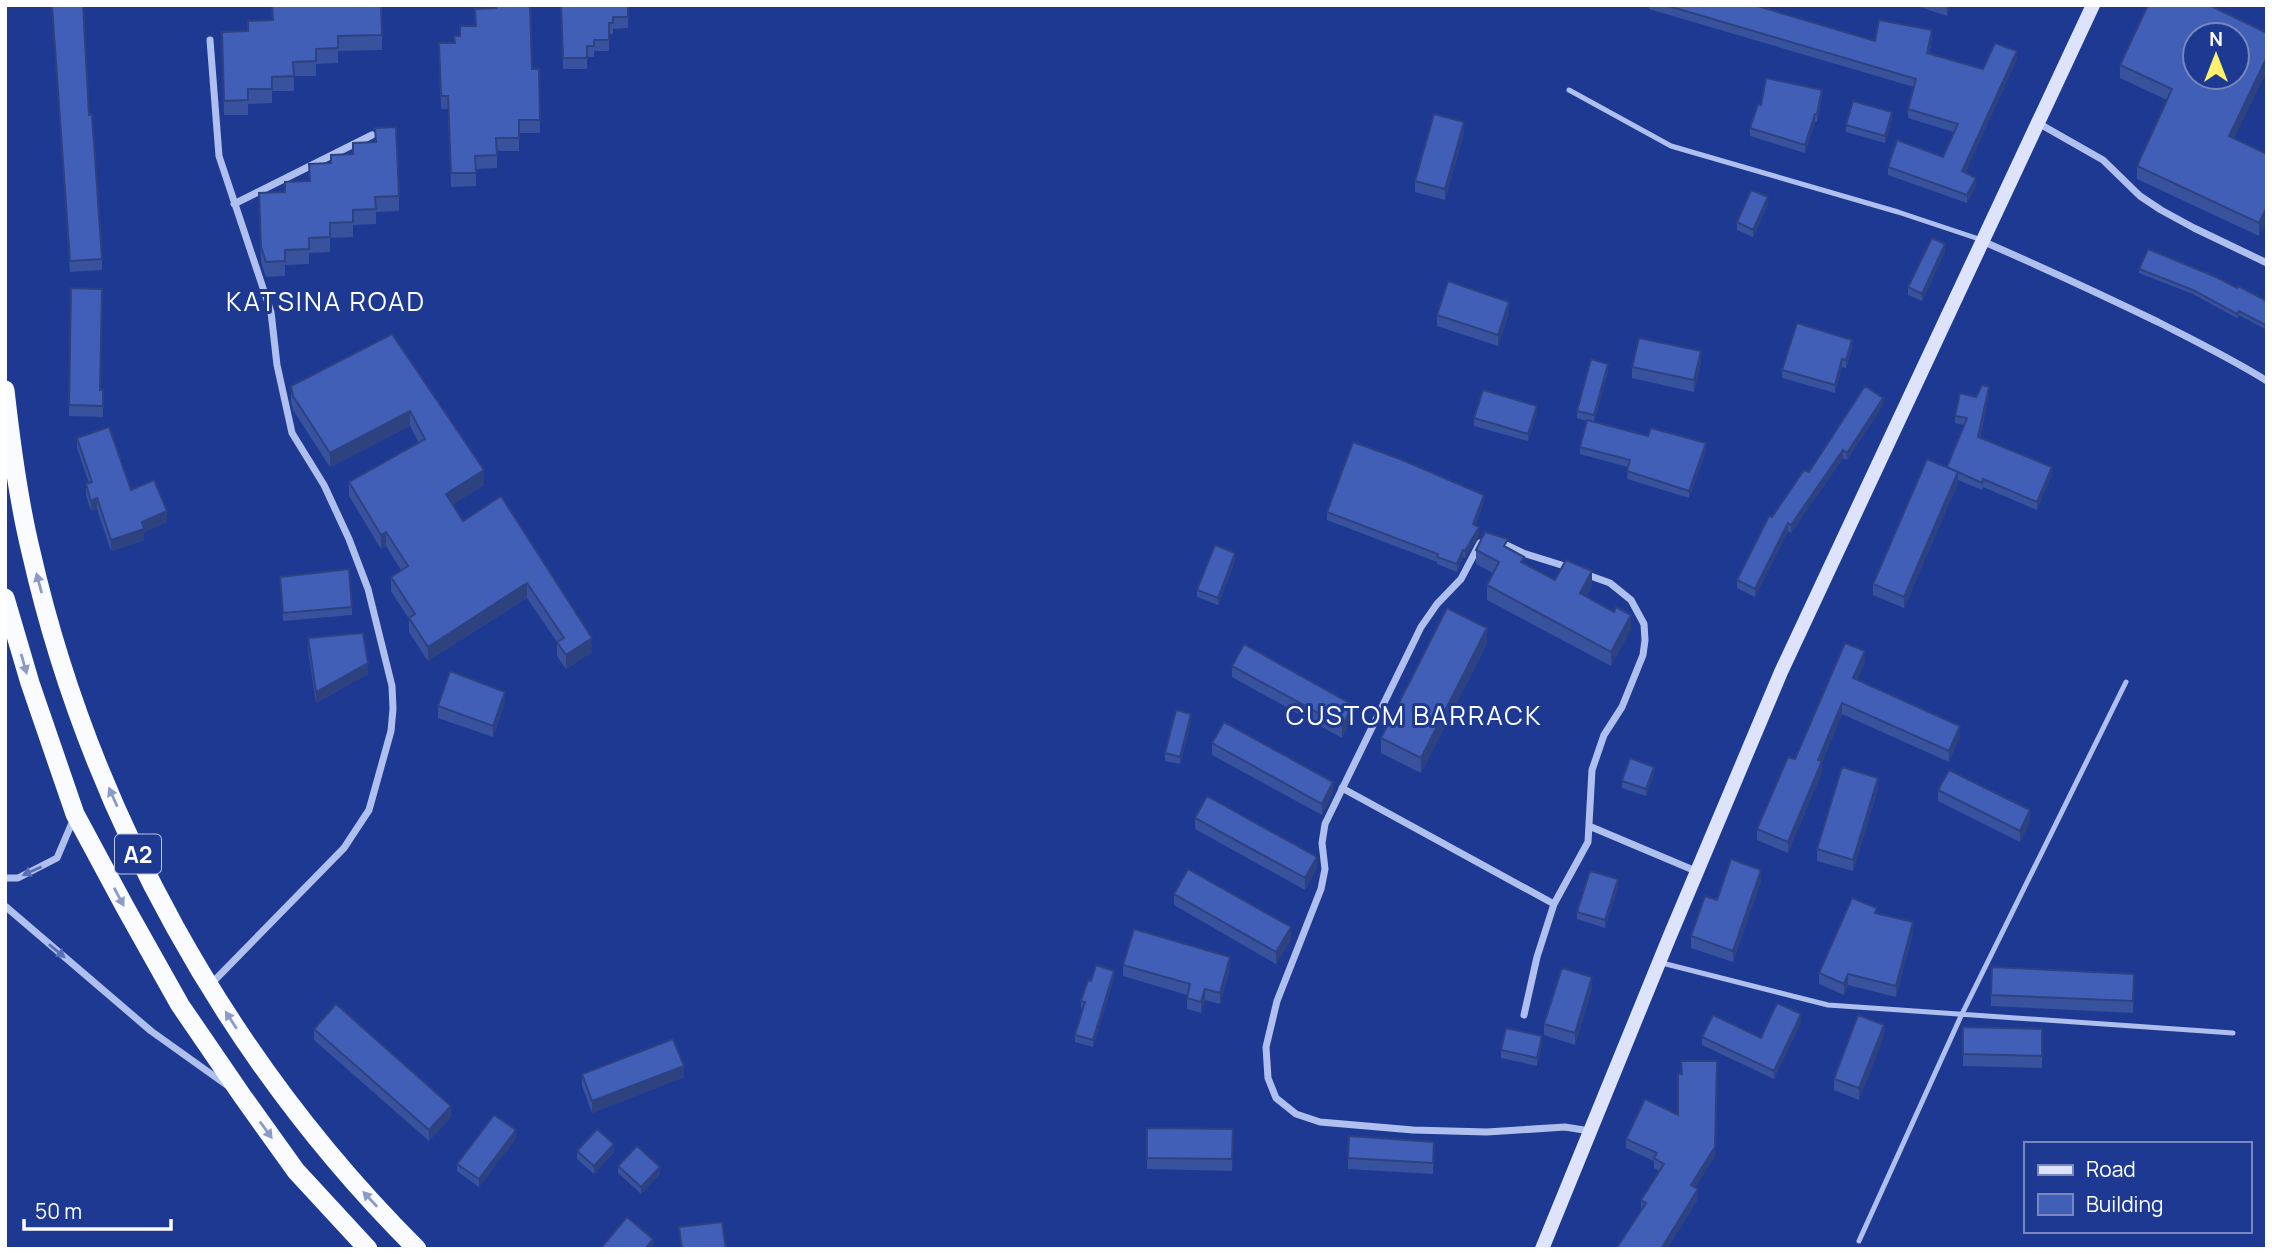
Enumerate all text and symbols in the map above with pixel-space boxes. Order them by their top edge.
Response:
north arrow [2181,21,2251,91]
text: N [2209,26,2223,52]
district label: KATSINA ROAD [226,283,426,319]
one-way arrow [33,572,44,594]
one-way arrow [19,653,30,675]
district label: CUSTOM BARRACK [1286,697,1542,733]
one-way arrow [107,787,118,808]
road number: A2 [115,834,161,874]
one-way arrow [22,865,42,877]
one-way arrow [113,887,125,906]
one-way arrow [48,943,66,959]
one-way arrow [224,1010,237,1029]
one-way arrow [259,1121,273,1139]
legend [2024,1142,2251,1233]
text: Road [2086,1155,2136,1183]
scale bar [24,1188,172,1232]
text: Building [2086,1190,2163,1218]
one-way arrow [362,1191,378,1208]
text: 50 m [35,1197,82,1225]

